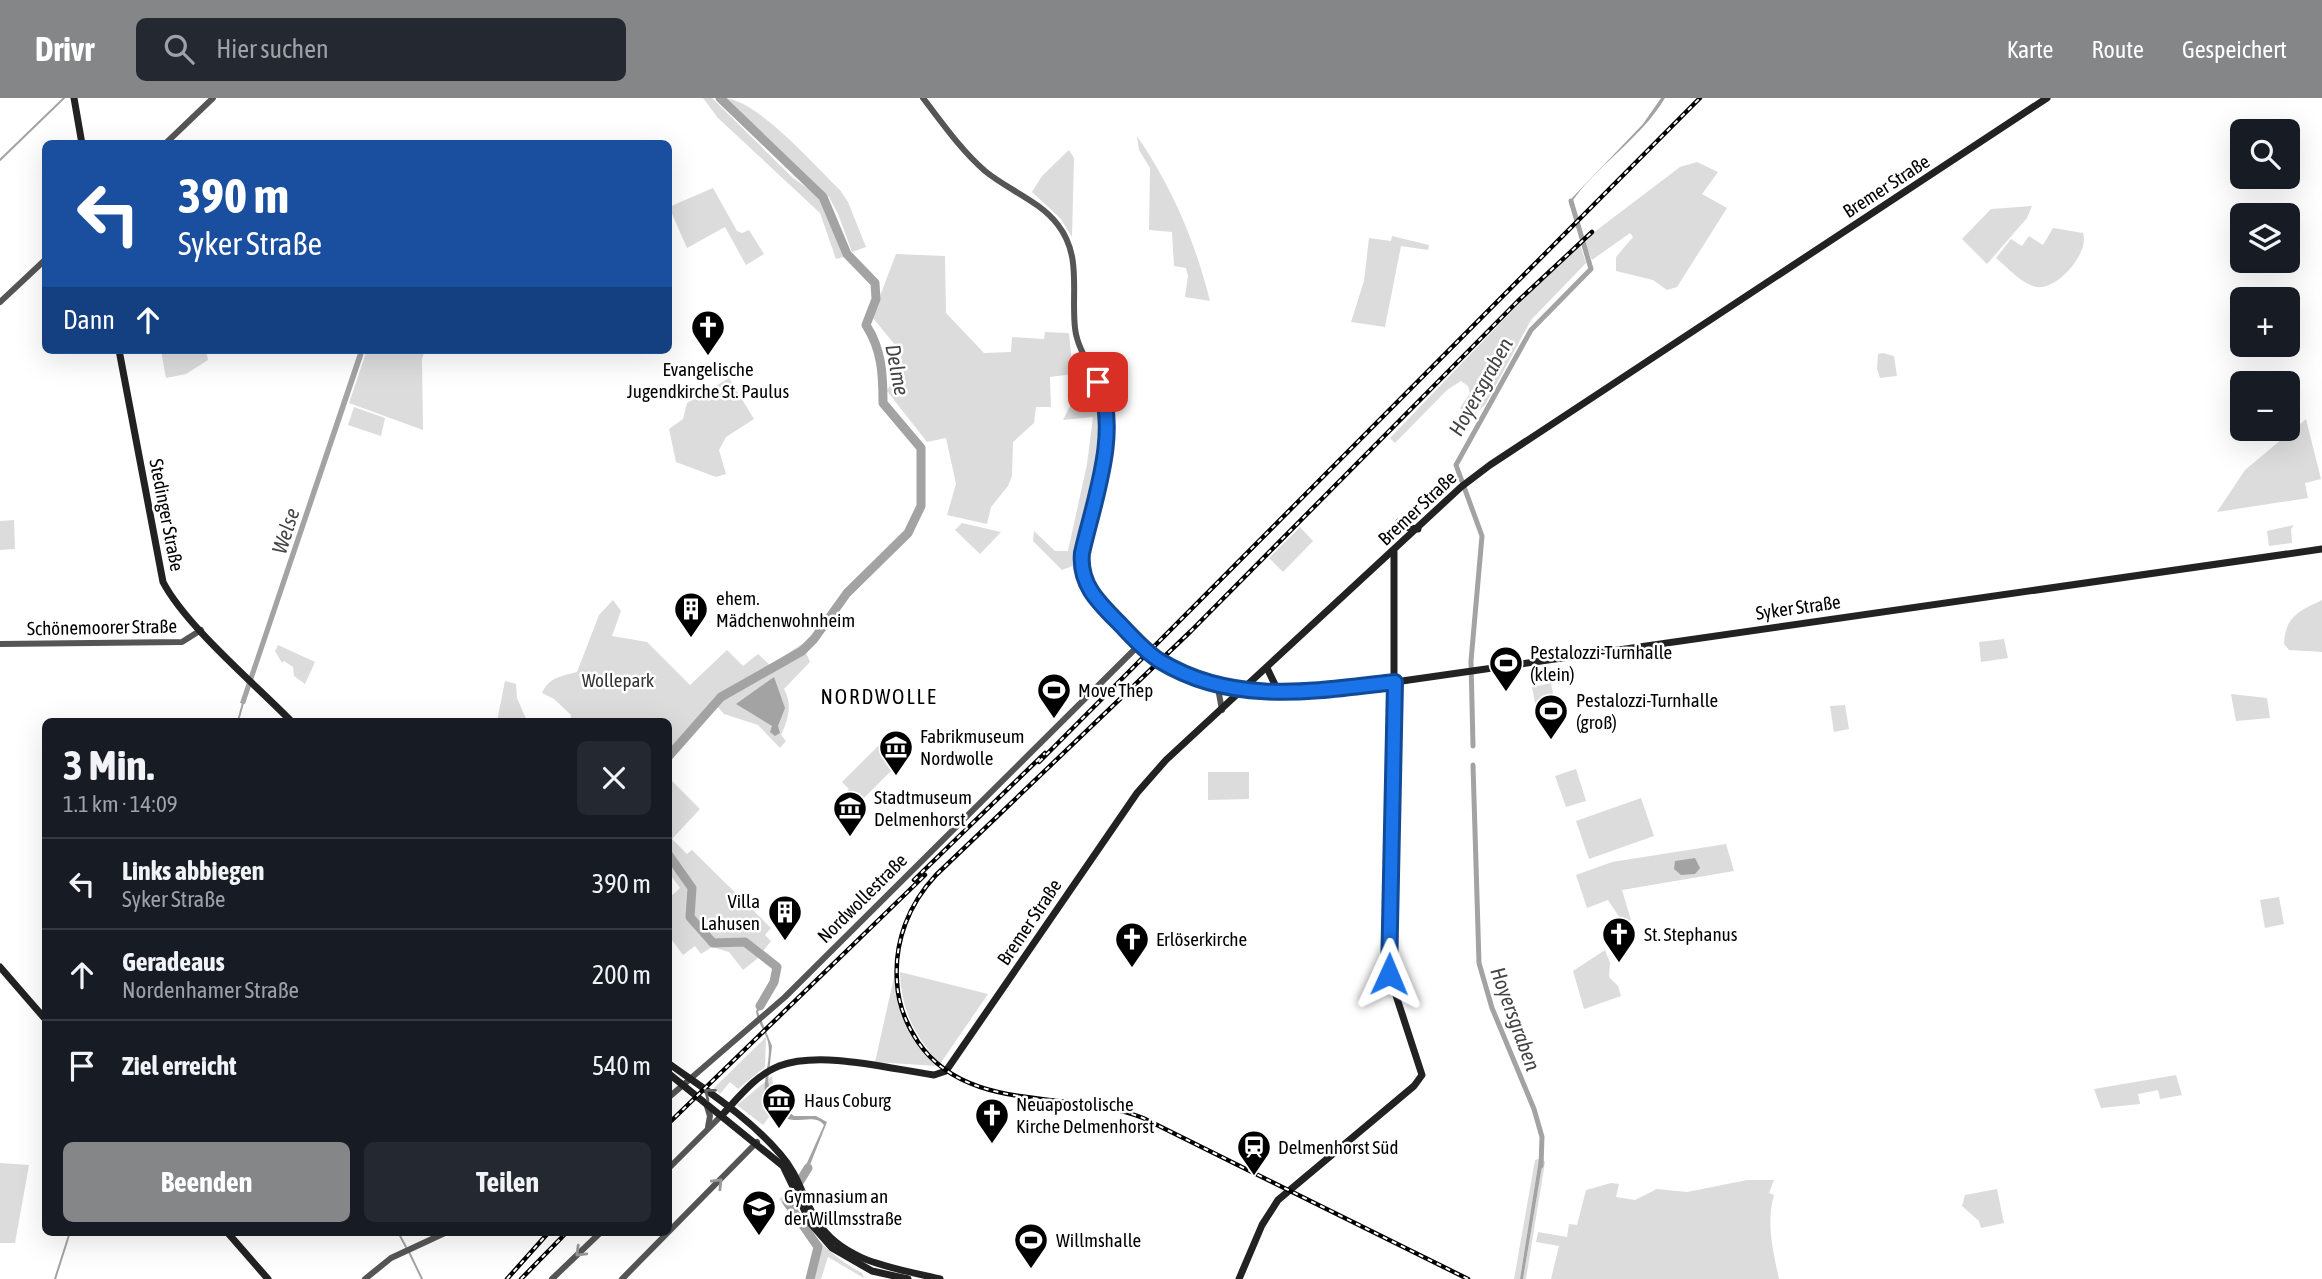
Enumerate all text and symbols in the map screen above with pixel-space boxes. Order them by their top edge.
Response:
search box [136,18,626,81]
text: Drivr [35,30,94,68]
icon: search [160,30,198,68]
text: Hier suchen [216,34,329,64]
text: Karte [2007,36,2053,63]
text: Route [2091,36,2144,63]
text: Gespeichert [2182,36,2287,63]
map controls [2230,119,2300,441]
button: search [2230,119,2300,189]
street label: Bremer Straße [1839,150,1933,222]
text: 390 m [178,167,289,223]
icon: left [63,168,154,259]
button: layers [2230,203,2300,273]
text: Syker Straße [178,225,322,262]
button: + [2230,287,2300,357]
icon: ahead [129,301,167,339]
text: Dann [63,305,115,335]
church icon: Evangelische Jugendkirche St. Paulus [689,308,727,357]
water label: Hoyersgraben [1443,333,1517,440]
water label: Delme [881,342,915,397]
pin [1068,352,1128,412]
place label: Evangelische Jugendkirche St. Paulus [627,358,790,402]
icon: arrive [1079,363,1117,401]
button: − [2230,371,2300,441]
street label: Stedinger Straße [145,457,189,573]
street label: Bremer Straße [1373,466,1461,550]
water label: Welse [266,505,304,557]
place label: ehem. Mädchenwohnheim [716,587,855,631]
building icon: ehem. Mädchenwohnheim [672,590,710,639]
street label: Syker Straße [1754,590,1842,624]
street label: Schönemoorer Straße [27,615,177,639]
place label: Pestalozzi-Turnhalle (klein) [1530,641,1672,685]
sports icon: Pestalozzi-Turnhalle (klein) [1487,644,1525,693]
park label: Wollepark [582,669,655,691]
sports icon: Move Thep [1035,671,1073,720]
place label: Move Thep [1078,679,1153,701]
district label: NORDWOLLE [820,684,938,708]
place label: Pestalozzi-Turnhalle (groß) [1576,689,1718,733]
sports icon: Pestalozzi-Turnhalle (groß) [1532,692,1570,741]
place label: Fabrikmuseum Nordwolle [920,725,1025,769]
museum icon: Fabrikmuseum Nordwolle [877,728,915,777]
text: 3 Min. [63,741,154,789]
button: close [577,741,651,815]
place label: Stadtmuseum Delmenhorst [874,786,972,830]
museum icon: Stadtmuseum Delmenhorst [831,789,869,838]
text: 1.1 km · 14:09 [63,791,178,817]
street label: Nordwollestraße [813,849,911,947]
text: Links abbiegen [122,856,264,886]
icon: left [63,865,101,903]
text: 390 m [592,869,651,899]
street label: Bremer Straße [992,875,1066,969]
text: Syker Straße [122,886,226,912]
place label: Villa Lahusen [701,890,760,934]
building icon: Villa Lahusen [766,893,804,942]
church icon: St. Stephanus [1600,915,1638,964]
church icon: Erlöserkirche [1113,920,1151,969]
place label: St. Stephanus [1644,923,1738,945]
place label: Erlöserkirche [1156,928,1247,950]
position arrow [1352,937,1426,1011]
text: Geradeaus [122,947,225,977]
icon: ahead [63,956,101,994]
text: 200 m [592,960,651,990]
water label: Hoyersgraben [1486,964,1546,1074]
text: Nordenhamer Straße [122,977,299,1003]
icon: arrive [63,1047,101,1085]
text: Ziel erreicht [122,1051,237,1081]
text: 540 m [592,1051,651,1081]
museum icon: Haus Coburg [760,1081,798,1130]
one-way arrow [705,1089,717,1102]
place label: Haus Coburg [804,1089,892,1111]
place label: Neuapostolische Kirche Delmenhorst [1016,1093,1155,1137]
church icon: Neuapostolische Kirche Delmenhorst [973,1096,1011,1145]
station icon: Delmenhorst Süd [1235,1128,1273,1177]
place label: Delmenhorst Süd [1278,1136,1399,1158]
button: Beenden [63,1142,350,1222]
button: Teilen [364,1142,651,1222]
one-way arrow [709,1178,722,1191]
place label: Gymnasium an der Willmsstraße [784,1185,902,1229]
school or university icon: Gymnasium an der Willmsstraße [740,1188,778,1237]
sports icon: Willmshalle [1012,1221,1050,1270]
place label: Willmshalle [1056,1229,1141,1251]
one-way arrow [575,1243,588,1256]

